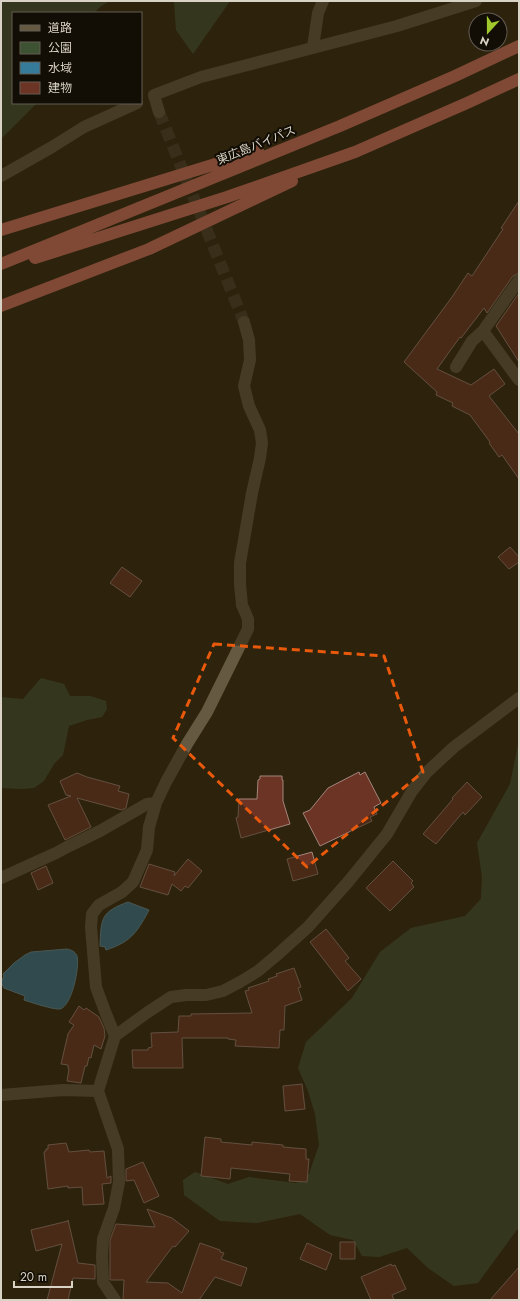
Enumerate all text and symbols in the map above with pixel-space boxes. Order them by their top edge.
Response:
legend [12,12,142,104]
north arrow [468,12,508,52]
text: 道路 [48,19,72,37]
text: N [477,32,491,50]
text: 公園 [48,39,72,57]
text: 水域 [48,59,72,77]
text: 建物 [48,79,72,97]
street label: 東広島バイパス [214,121,298,169]
scale bar [14,1263,72,1289]
text: 20 m [20,1268,47,1286]

